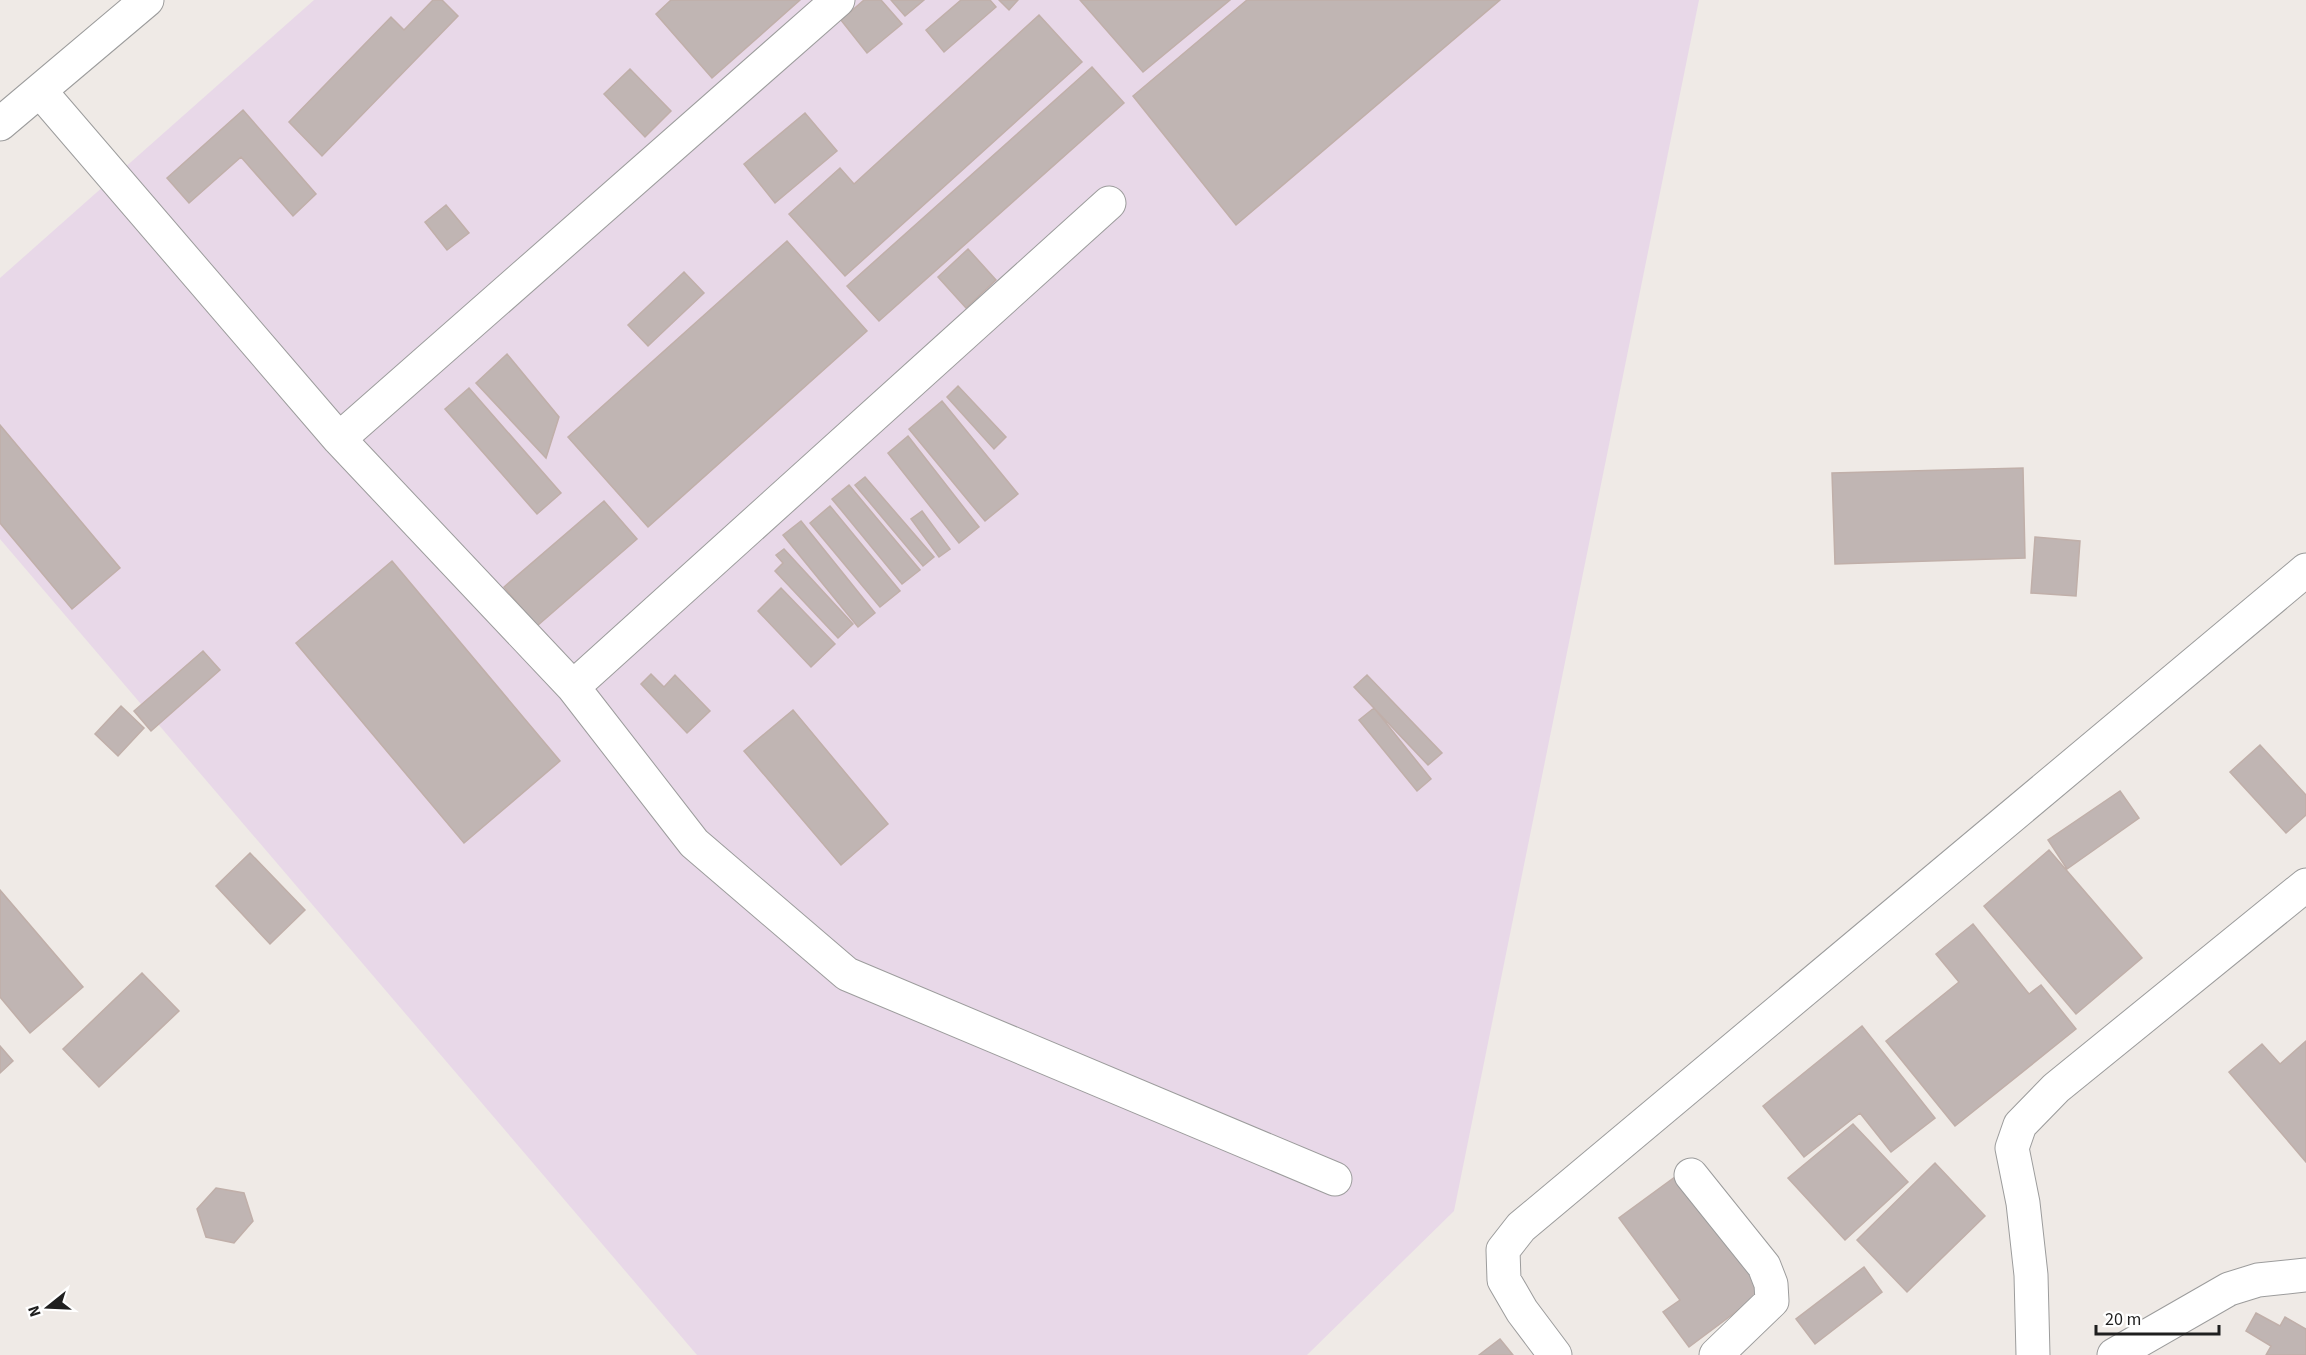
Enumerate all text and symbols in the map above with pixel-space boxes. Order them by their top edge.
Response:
north arrow [18,1277,78,1337]
scale bar [2096,1298,2219,1336]
text: N [23,1303,47,1320]
text: 20 m [2105,1307,2141,1332]

